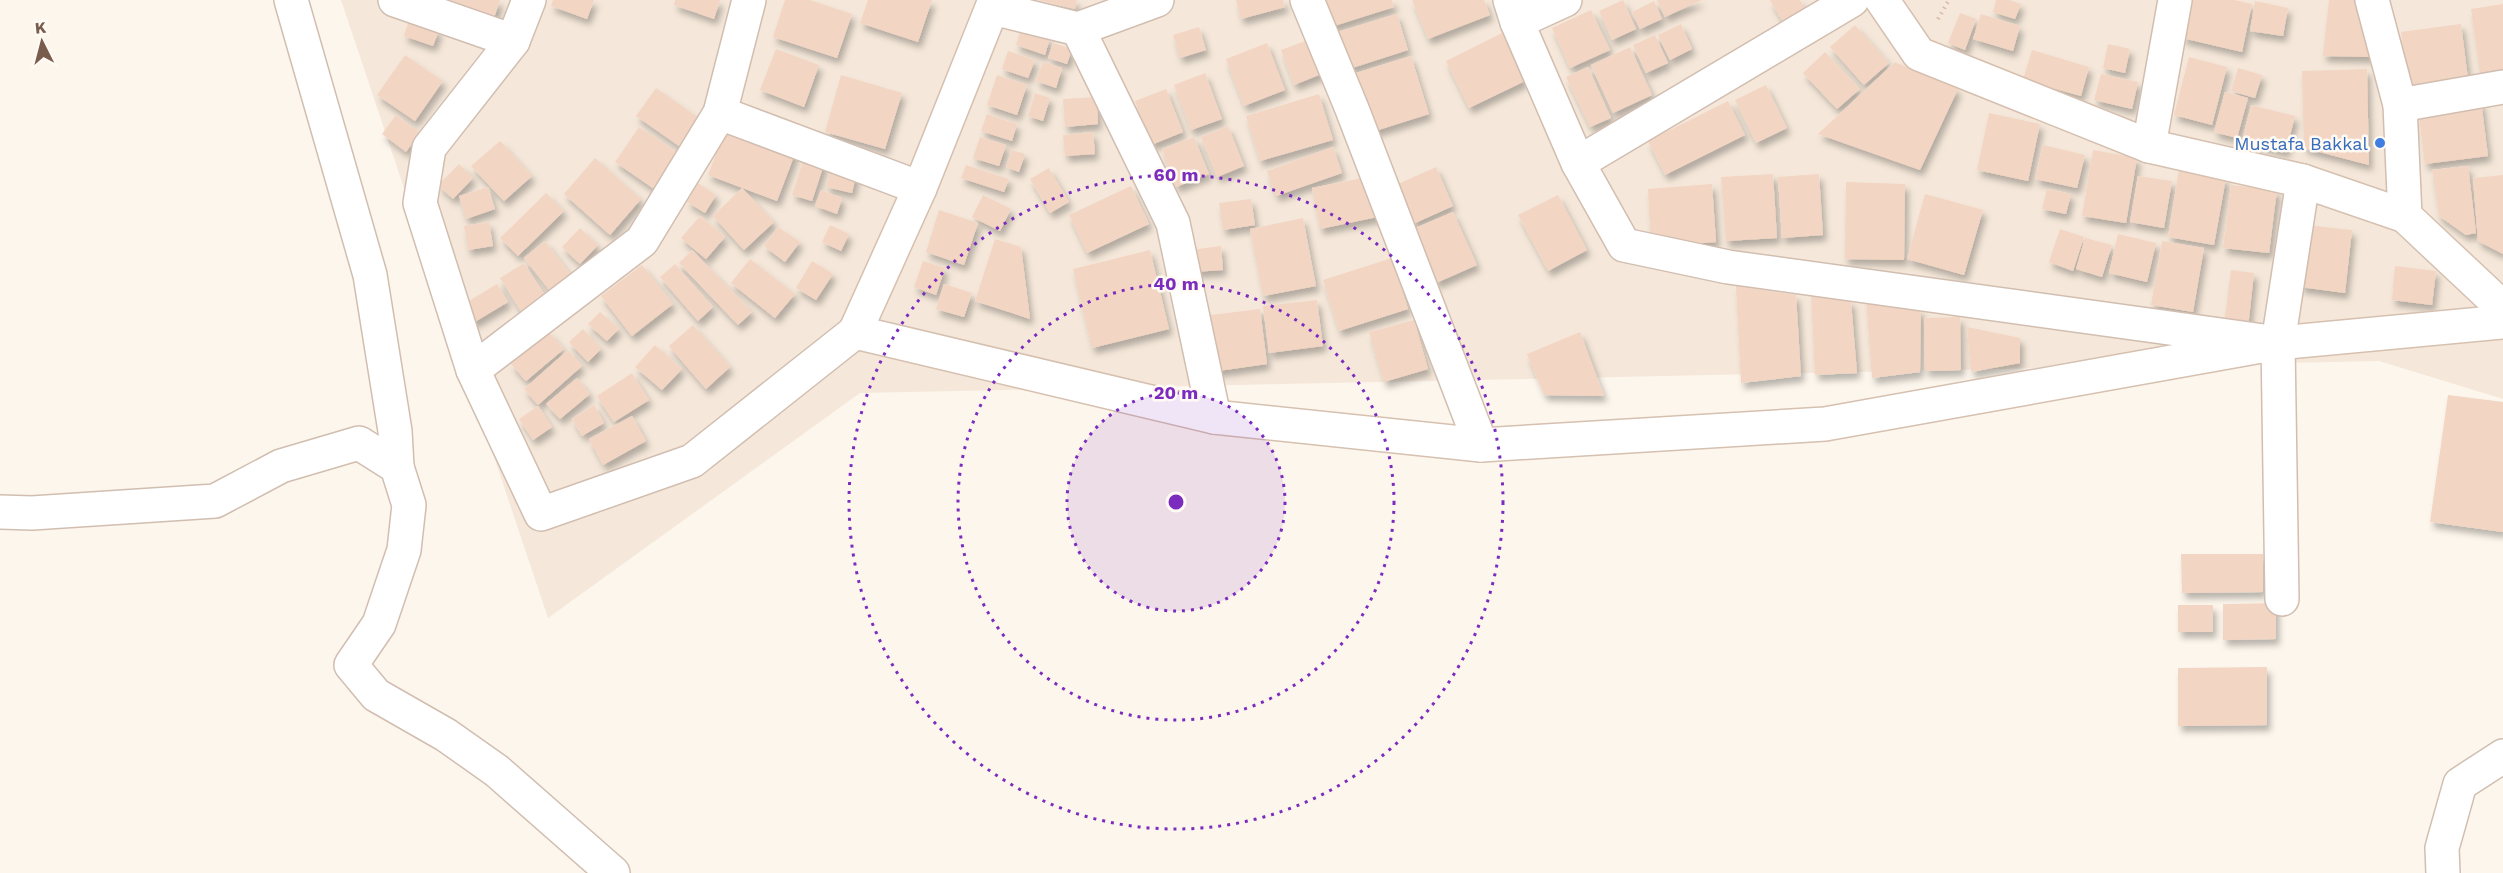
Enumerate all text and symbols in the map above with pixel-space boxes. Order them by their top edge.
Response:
north arrow [12,12,72,72]
text: K [34,18,47,38]
place label: Mustafa Bakkal [2234,133,2368,154]
marker: Mustafa Bakkal [2373,136,2387,150]
text: 60 m [1154,164,1198,185]
text: 40 m [1153,273,1199,294]
text: 20 m [1154,382,1198,403]
centre of rings [1166,492,1186,512]

